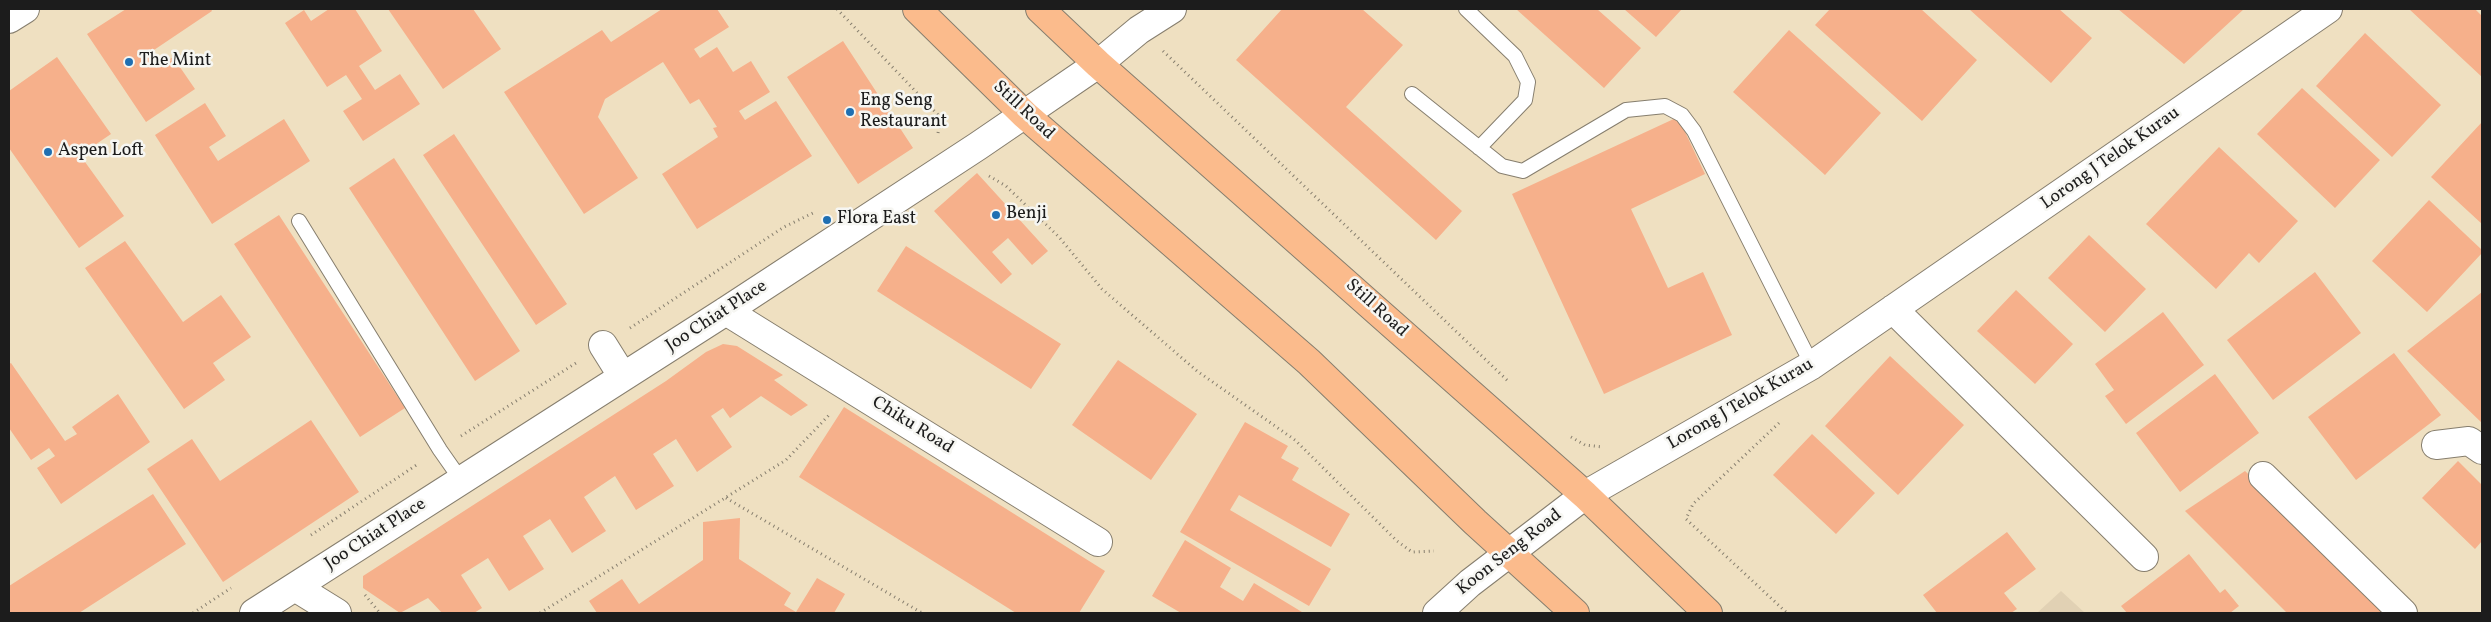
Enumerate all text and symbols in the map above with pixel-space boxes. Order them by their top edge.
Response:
place label: The Mint [139,51,211,73]
marker: The Mint [123,56,135,68]
street label: Still Road [988,77,1058,145]
place label: Eng Seng Restaurant [860,91,947,134]
street label: Lorong J Telok Kurau [2037,103,2185,215]
marker: Eng Seng Restaurant [844,106,856,118]
place label: Aspen Loft [58,141,144,163]
marker: Aspen Loft [42,146,54,158]
place label: Benji [1006,204,1047,226]
place label: Flora East [837,209,916,231]
marker: Benji [990,209,1002,221]
marker: Flora East [821,214,833,226]
street label: Still Road [1340,275,1412,343]
street label: Joo Chiat Place [662,276,772,358]
street label: Lorong J Telok Kurau [1664,354,1818,456]
street label: Chiku Road [867,392,957,460]
street label: Joo Chiat Place [321,494,431,576]
street label: Koon Seng Road [1453,505,1567,601]

